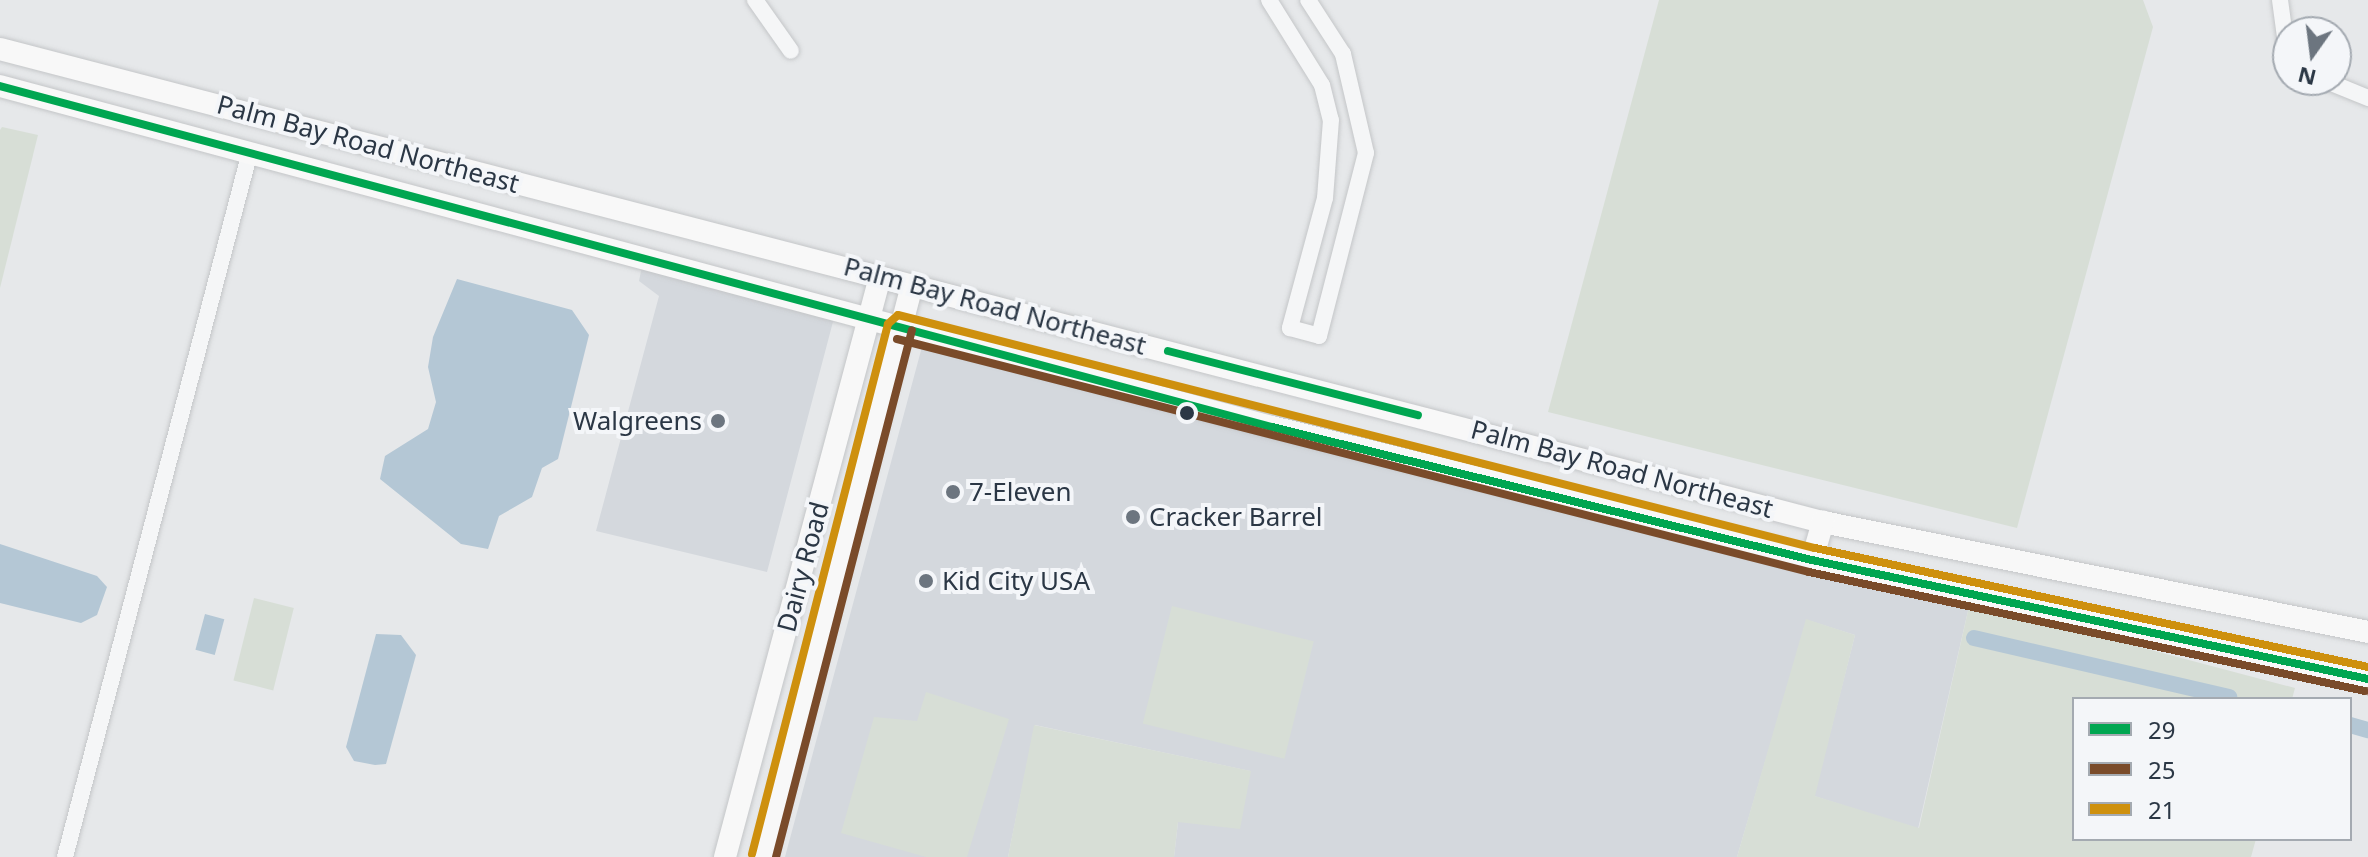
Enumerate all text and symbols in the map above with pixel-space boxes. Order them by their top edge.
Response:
north arrow [2272,16,2352,96]
text: N [2294,61,2319,94]
street label: Palm Bay Road Northeast [213,89,523,199]
street label: Palm Bay Road Northeast [840,251,1150,361]
place label: Walgreens [573,405,702,437]
unlabelled marker [1179,405,1195,421]
marker: Walgreens [709,412,727,430]
street label: Palm Bay Road Northeast [1467,414,1777,524]
place label: 7-Eleven [969,476,1071,508]
marker: 7-Eleven [944,483,962,501]
street label: Dairy Road [771,498,835,636]
place label: Cracker Barrel [1149,501,1323,533]
marker: Cracker Barrel [1124,508,1142,526]
place label: Kid City USA [942,565,1090,597]
marker: Kid City USA [917,572,935,590]
legend [2072,697,2352,841]
text: 29 [2148,713,2175,746]
text: 25 [2148,753,2175,786]
text: 21 [2148,793,2175,826]

